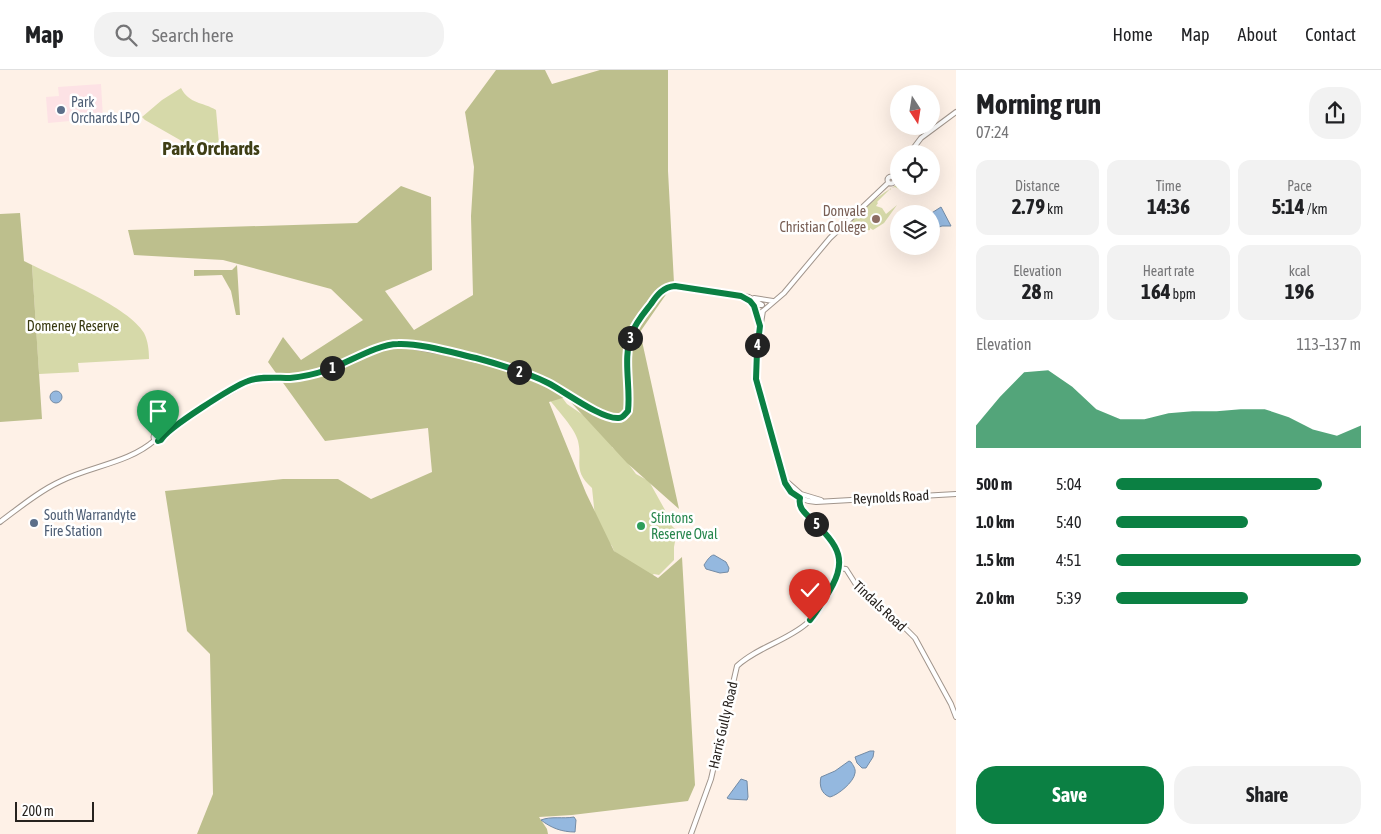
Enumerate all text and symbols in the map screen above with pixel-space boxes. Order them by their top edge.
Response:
search box [94,12,444,57]
text: Map [25,21,64,48]
icon: search [112,21,140,49]
text: Search here [152,24,234,46]
text: Home [1113,24,1153,45]
text: Map [1181,24,1210,45]
text: About [1238,24,1277,45]
text: Contact [1305,24,1356,45]
north arrow [890,85,940,135]
map controls [890,85,940,255]
button: share [1309,87,1361,139]
text: Morning run [976,88,1101,120]
place label: Park Orchards LPO [71,94,140,126]
marker: Park Orchards LPO [55,104,67,116]
text: 07:24 [976,123,1009,141]
district label: Park Orchards [162,137,260,159]
button: locate [890,145,940,195]
text: Distance [1015,178,1060,194]
text: Time [1156,178,1181,194]
text: Pace [1287,178,1312,194]
text: 2.79 [1012,194,1045,218]
text: 14:36 [1147,194,1190,218]
text: 5:14 [1271,194,1305,218]
text: km [1045,201,1063,217]
text: /km [1305,201,1328,217]
place label: Donvale Christian College [780,203,866,235]
button: layers [890,205,940,255]
marker: Donvale Christian College [870,213,882,225]
text: Elevation [1013,263,1062,279]
text: Heart rate [1143,263,1194,279]
text: kcal [1289,263,1310,279]
text: 28 [1022,279,1041,303]
text: 164 [1141,279,1171,303]
text: 196 [1285,279,1314,303]
text: m [1041,286,1053,302]
text: bpm [1171,286,1196,302]
park label: Domeney Reserve [27,318,119,334]
pin: 3 [618,326,642,350]
text: 3 [627,330,634,346]
pin: 4 [744,332,770,358]
text: Elevation [976,335,1031,353]
text: 113–137 m [1297,335,1361,353]
text: 4 [754,337,761,353]
pin: 1 [320,356,344,380]
text: 1 [329,360,336,376]
pin: 2 [506,360,532,384]
text: 2 [516,364,523,380]
pin [137,390,179,441]
icon: arrive [144,397,172,425]
text: 500 m [976,475,1012,493]
text: 5:04 [1056,475,1082,493]
street label: Reynolds Road [853,487,929,507]
place label: South Warrandyte Fire Station [44,507,136,539]
place label: Stintons Reserve Oval [651,510,718,542]
pin: 5 [804,512,828,536]
text: 1.0 km [976,513,1015,531]
text: 5:40 [1056,513,1081,531]
text: 5 [813,516,820,532]
marker: South Warrandyte Fire Station [28,517,40,529]
marker: Stintons Reserve Oval [635,520,647,532]
text: 1.5 km [976,551,1015,569]
text: 4:51 [1056,551,1081,569]
pin [789,569,831,620]
icon: check [796,576,824,604]
street label: Tindals Road [850,578,910,634]
text: 2.0 km [976,589,1015,607]
text: 5:39 [1056,589,1081,607]
street label: Harris Gully Road [705,680,741,770]
button: Save [976,766,1164,824]
button: Share [1174,766,1361,824]
scale bar [15,799,94,822]
text: 200 m [22,803,54,819]

